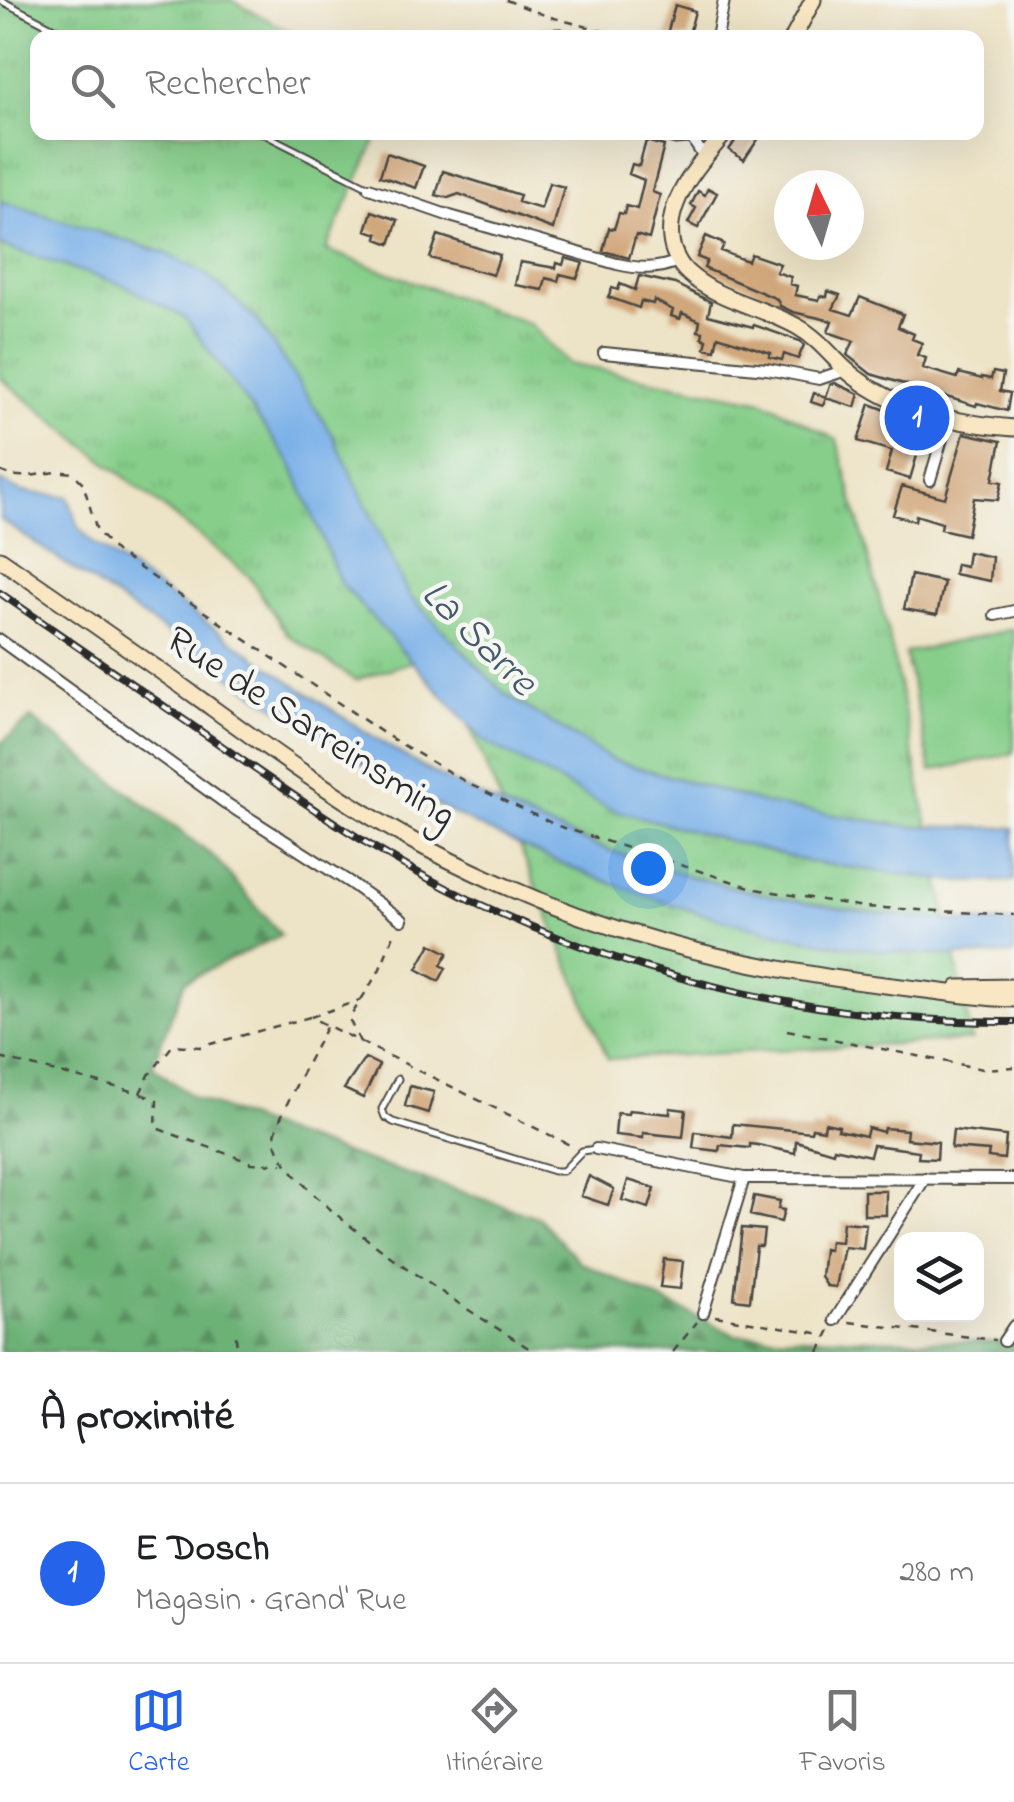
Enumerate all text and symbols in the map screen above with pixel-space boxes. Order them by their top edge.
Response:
search box [30,30,984,140]
text: Rechercher [145,57,311,113]
icon: search [65,58,120,113]
north arrow [774,170,864,260]
pin: 1 [884,380,950,456]
water label: La Sarre [406,567,552,713]
street label: Rue de Sarreinsming [153,613,467,845]
your location [623,843,674,894]
map controls [894,1232,984,1322]
button: layers [894,1232,984,1322]
text: À proximité [40,1387,234,1448]
text: E Dosch [135,1522,269,1578]
text: 1 [67,1550,78,1597]
text: 280 m [899,1550,974,1597]
text: Magasin · Grand' Rue [135,1578,407,1625]
tab: Carte [128,1683,189,1784]
tab: Itinéraire [446,1683,543,1784]
tab: Favoris [799,1683,886,1784]

